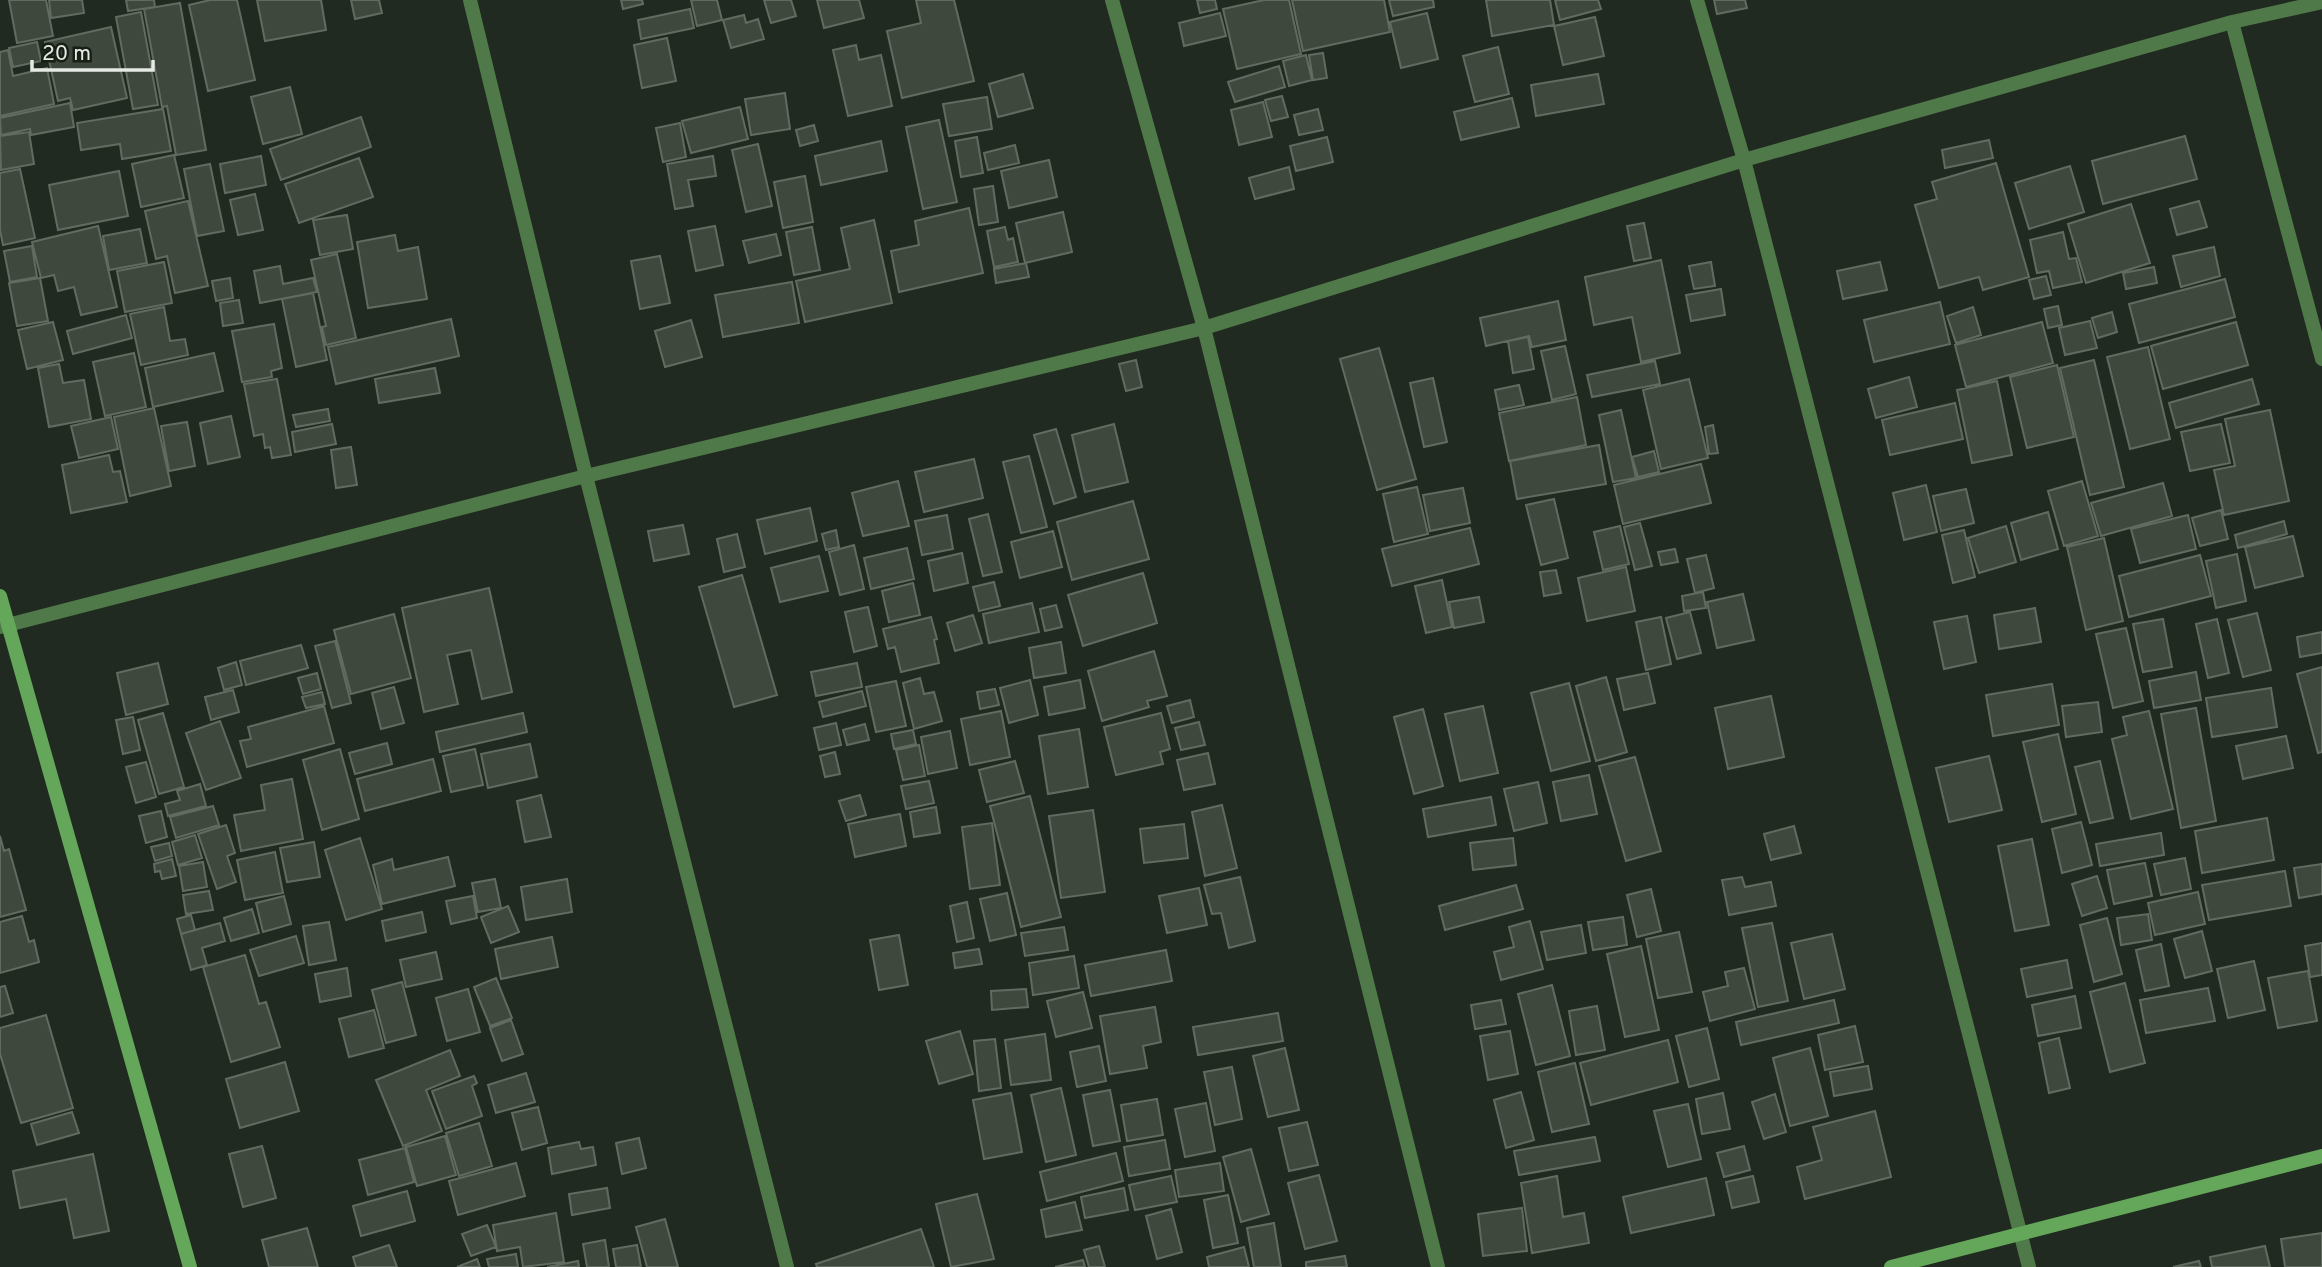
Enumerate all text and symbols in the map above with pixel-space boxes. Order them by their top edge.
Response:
scale bar [32,28,152,72]
text: 20 m [42,41,91,68]

